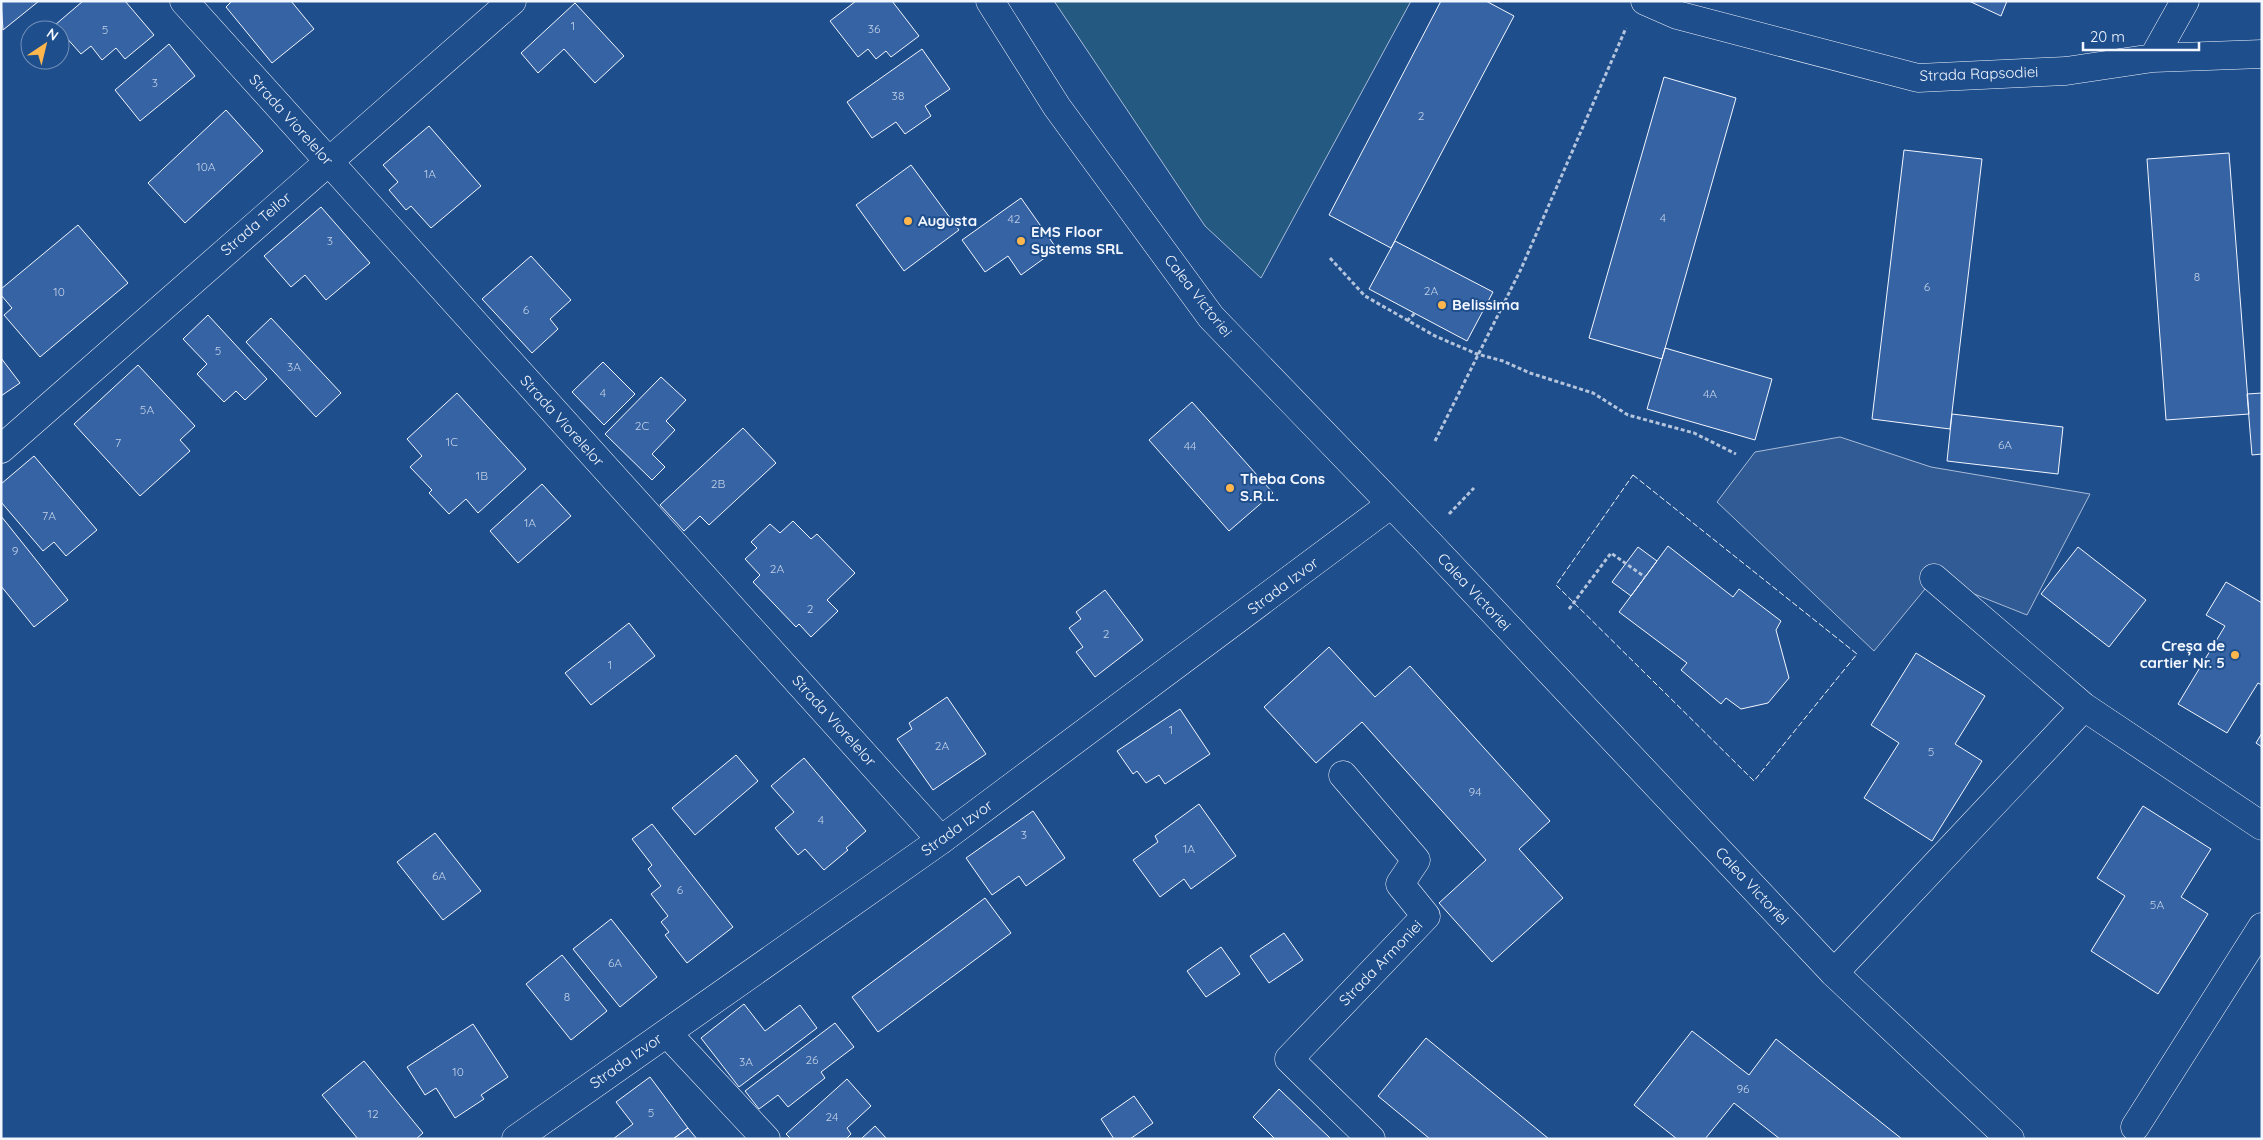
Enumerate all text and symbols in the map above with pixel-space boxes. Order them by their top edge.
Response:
house number: 1 [571,18,575,33]
north arrow [20,20,70,70]
scale bar [2083,20,2199,52]
house number: 36 [868,21,881,36]
house number: 5 [102,22,108,37]
text: N [43,24,62,45]
text: 20 m [2090,27,2125,46]
street label: Strada Rapsodiei [1919,62,2039,85]
street label: Strada Viorelelor [245,70,338,169]
house number: 3 [152,75,158,90]
house number: 38 [892,88,904,103]
house number: 2 [1418,108,1425,123]
house number: 10A [196,159,216,174]
house number: 1A [424,166,436,181]
street label: Strada Teilor [216,188,295,260]
house number: 4 [1660,210,1666,225]
place label: Augusta [918,211,977,230]
house number: 42 [1008,211,1021,226]
marker: Augusta [902,215,914,227]
place label: EMS Floor Systems SRL [1031,222,1124,258]
house number: 3 [327,233,333,248]
marker: EMS Floor Systems SRL [1015,235,1027,247]
street label: Calea Victoriei [1160,251,1237,341]
house number: 8 [2194,269,2200,284]
house number: 6 [1924,279,1931,294]
house number: 2A [1424,283,1438,298]
house number: 10 [53,284,65,299]
place label: Belissima [1452,295,1520,314]
marker: Belissima [1436,299,1448,311]
house number: 6 [523,302,530,317]
house number: 5 [215,343,221,358]
house number: 3A [287,359,301,374]
street label: Strada Viorelelor [516,371,609,470]
house number: 4 [600,385,606,400]
house number: 4A [1703,386,1717,401]
house number: 5A [140,402,154,417]
house number: 2C [635,418,649,433]
house number: 1C [446,434,458,449]
house number: 7 [115,435,121,450]
house number: 6A [1998,437,2012,452]
house number: 44 [1184,438,1196,453]
house number: 1B [476,468,488,483]
place label: Theba Cons S.R.L. [1240,469,1325,505]
house number: 2B [711,476,725,491]
marker: Theba Cons S.R.L. [1224,482,1236,494]
house number: 7A [42,508,56,523]
house number: 1A [524,515,536,530]
house number: 9 [12,543,19,558]
street label: Calea Victoriei [1433,549,1515,635]
street label: Strada Izvor [1243,553,1322,618]
house number: 2A [770,561,784,576]
house number: 2 [807,601,814,616]
house number: 2 [1103,626,1110,641]
place label: Creșa de cartier Nr. 5 [2140,636,2225,672]
marker: Creșa de cartier Nr. 5 [2229,649,2241,661]
house number: 1 [608,657,612,672]
street label: Strada Viorelelor [788,671,881,770]
house number: 1 [1169,722,1173,737]
house number: 2A [935,738,949,753]
house number: 5 [1928,744,1934,759]
house number: 94 [1468,784,1482,799]
street label: Strada Izvor [917,795,996,860]
house number: 4 [818,812,824,827]
house number: 3 [1021,827,1027,842]
house number: 1A [1183,841,1195,856]
street label: Calea Victoriei [1711,843,1793,929]
house number: 6A [432,868,446,883]
house number: 6 [677,882,684,897]
house number: 5A [2150,897,2164,912]
street label: Strada Armoniei [1335,916,1426,1010]
house number: 6A [608,955,622,970]
house number: 8 [564,989,570,1004]
street label: Strada Izvor [586,1029,666,1092]
house number: 26 [805,1052,819,1067]
house number: 3A [739,1054,753,1069]
house number: 10 [452,1064,464,1079]
house number: 96 [1736,1081,1750,1096]
house number: 5 [648,1105,654,1120]
house number: 12 [367,1106,379,1121]
house number: 24 [826,1109,838,1124]

